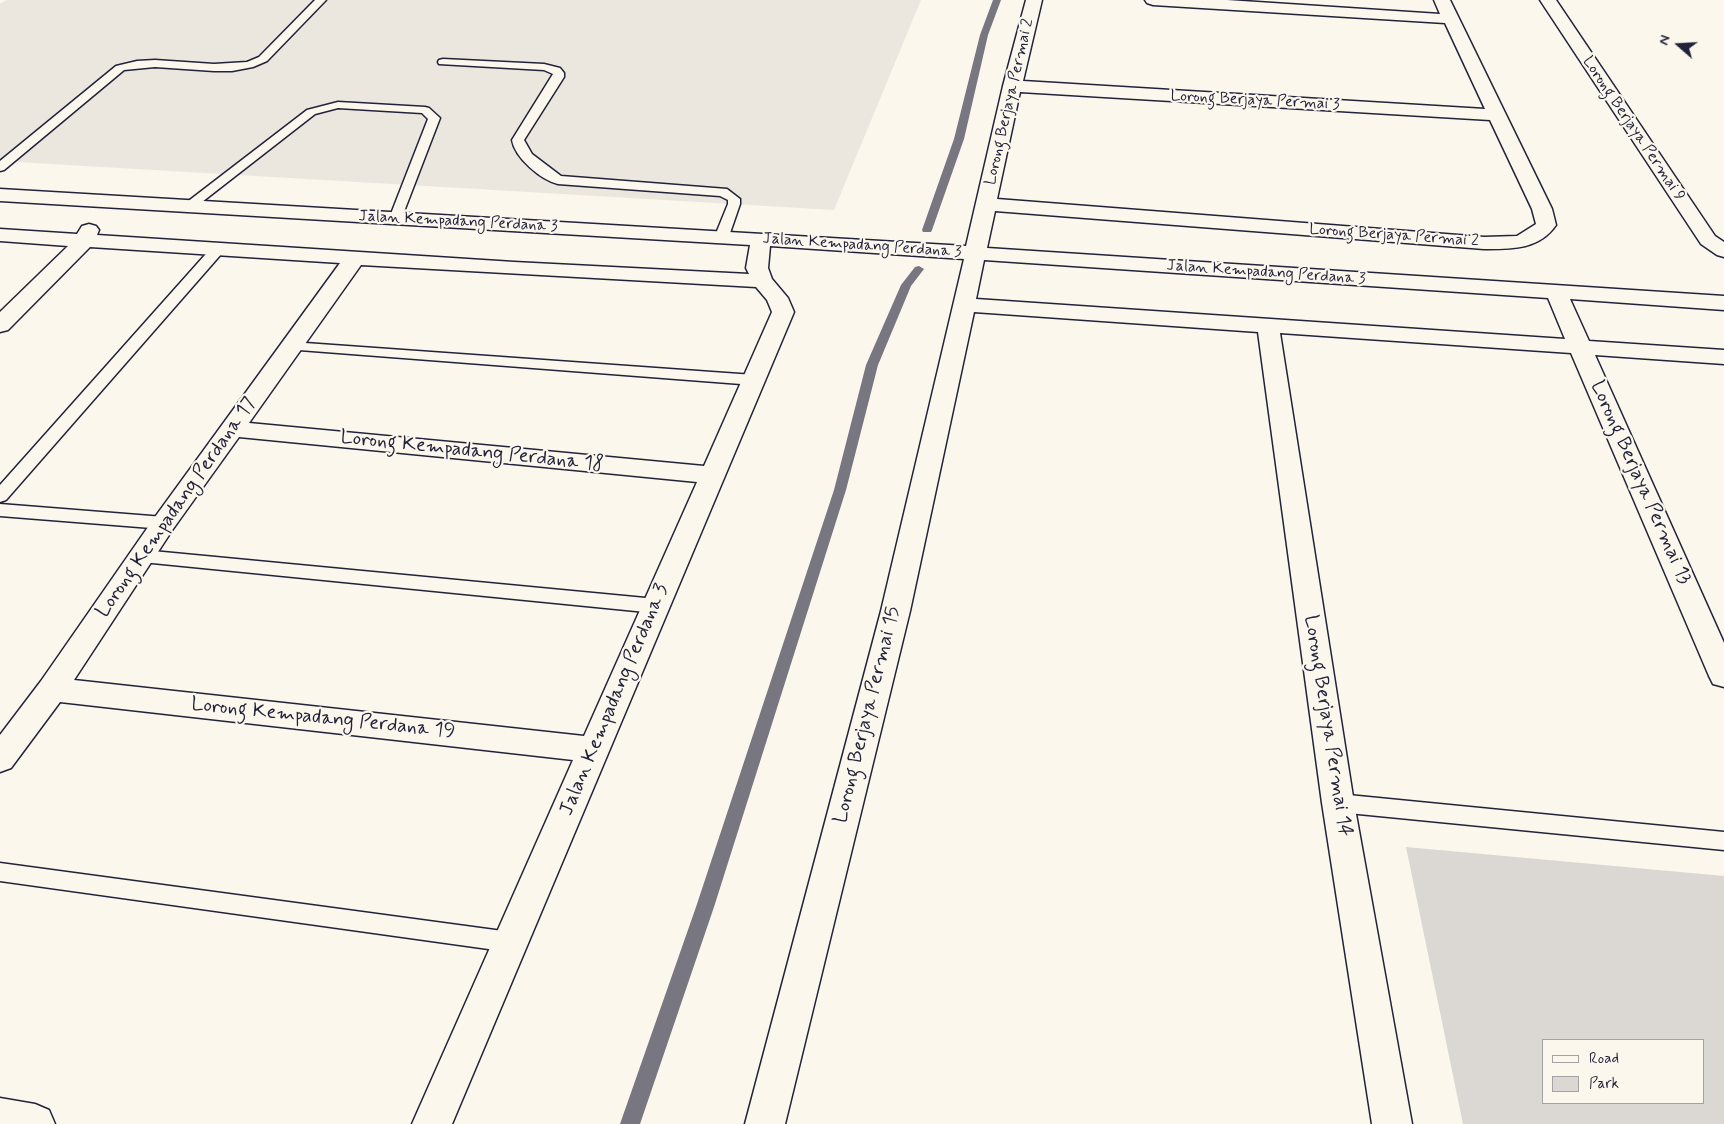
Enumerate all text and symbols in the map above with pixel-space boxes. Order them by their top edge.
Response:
street label: Lorong Berjaya Permai 2 [982,17,1038,187]
north arrow [1654,20,1704,70]
text: N [1655,33,1675,47]
street label: Lorong Berjaya Permai 9 [1577,53,1689,205]
street label: Lorong Berjaya Permai 3 [1170,87,1340,115]
street label: Jalan Kempadang Perdana 3 [358,207,558,237]
street label: Lorong Berjaya Permai 2 [1308,220,1480,252]
street label: Jalan Kempadang Perdana 3 [762,229,962,263]
street label: Jalan Kempadang Perdana 3 [1166,256,1366,290]
street label: Lorong Berjaya Permai 13 [1584,378,1696,588]
street label: Lorong Kempadang Perdana 17 [92,393,262,623]
street label: Lorong Kempadang Perdana 18 [339,426,605,478]
street label: Jalan Kempadang Perdana 3 [555,581,675,819]
street label: Lorong Berjaya Permai 15 [829,604,907,826]
street label: Lorong Berjaya Permai 14 [1298,614,1356,838]
street label: Lorong Kempadang Perdana 19 [190,693,456,745]
legend [1542,1039,1704,1104]
text: Road [1589,1049,1619,1069]
text: Park [1589,1074,1619,1094]

